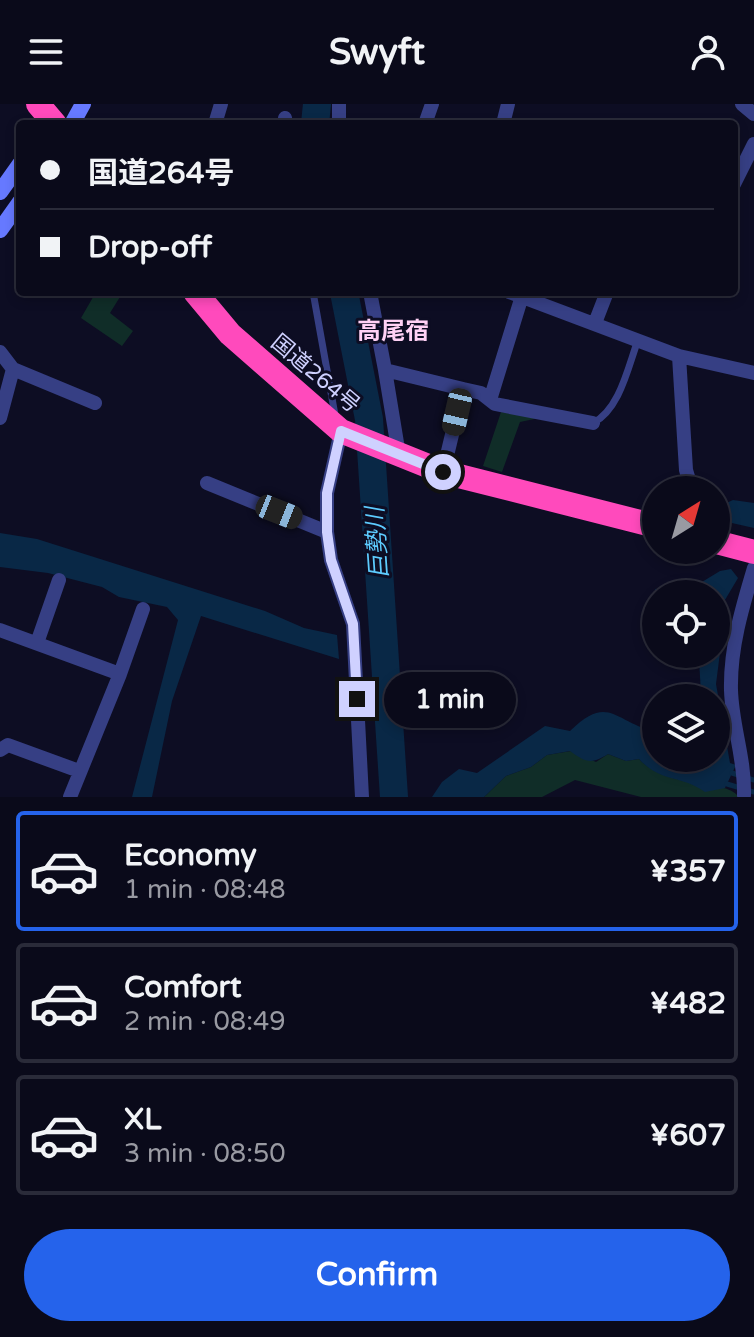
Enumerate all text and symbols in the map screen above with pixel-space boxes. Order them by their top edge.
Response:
icon: menu [24,30,68,74]
icon: person [686,30,730,74]
text: Swyft [329,31,425,74]
text: 国道264号 [88,155,235,192]
text: Drop-off [88,229,212,266]
district label: 高尾宿 [357,317,429,346]
street label: 国道264号 [266,329,365,418]
car [440,386,474,438]
route start [425,454,461,490]
north arrow [642,476,730,564]
map controls [642,476,730,772]
car [252,492,306,532]
water label: 巨勢川 [360,503,394,580]
button: locate [642,580,730,668]
callout: 1 min [385,671,517,727]
route end [339,681,375,717]
text: 1 min [415,684,485,715]
button: layers [642,684,730,772]
icon: car [28,835,100,907]
text: Economy [124,837,257,874]
text: ¥357 [650,853,726,890]
text: 1 min · 08:48 [124,874,286,905]
icon: car [28,967,100,1039]
text: Comfort [124,969,242,1006]
text: ¥482 [650,985,726,1022]
text: 2 min · 08:49 [124,1006,286,1037]
icon: car [28,1099,100,1171]
text: XL [124,1101,161,1138]
text: ¥607 [650,1117,726,1154]
text: 3 min · 08:50 [124,1138,286,1169]
button: Confirm [24,1229,730,1321]

